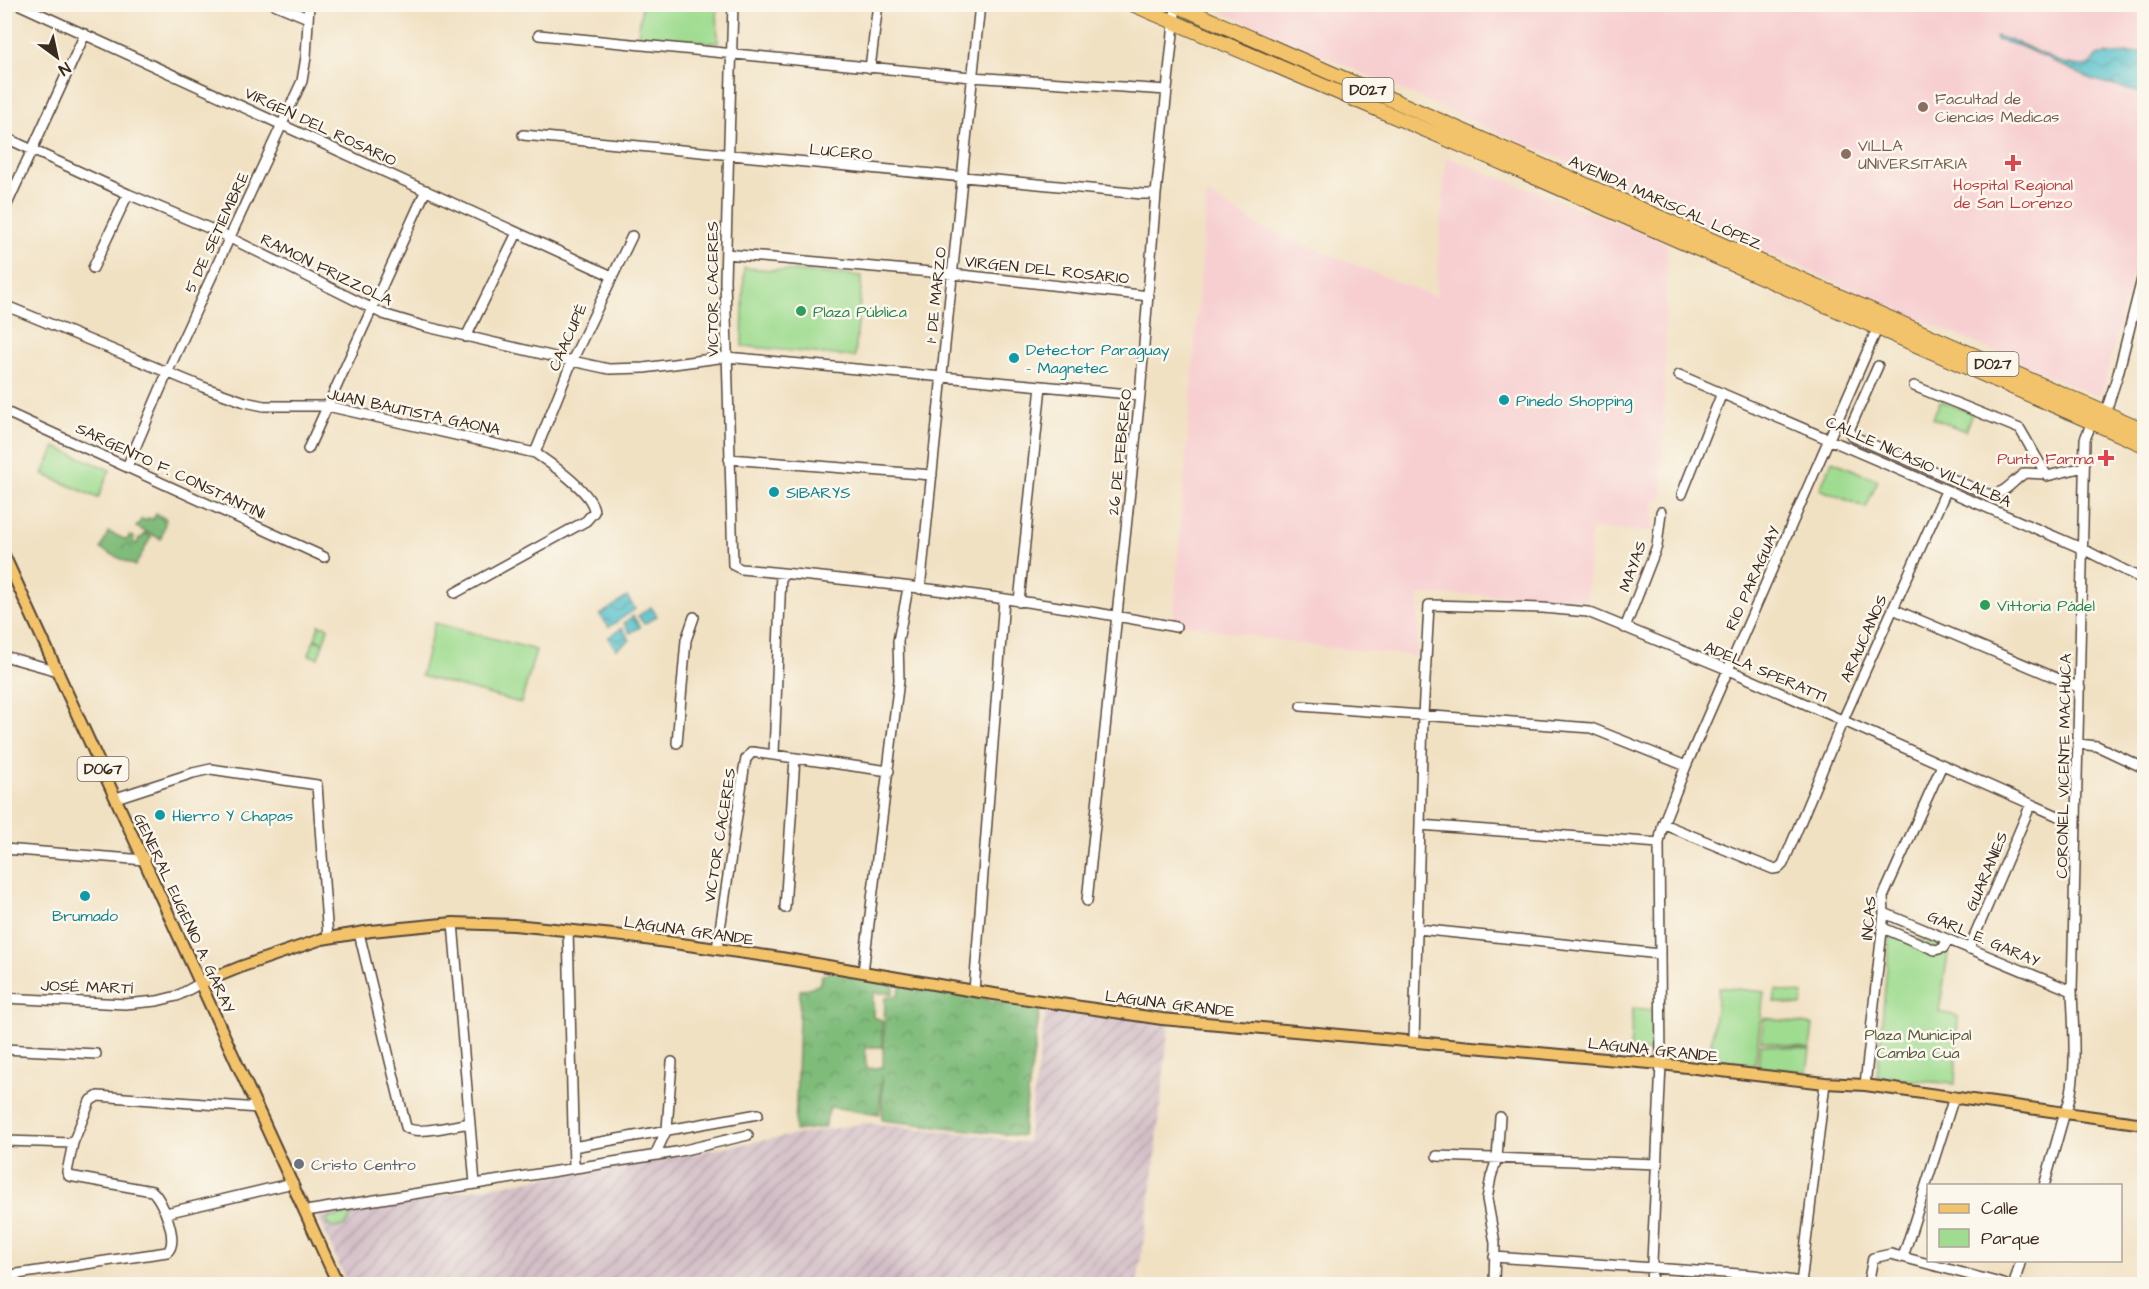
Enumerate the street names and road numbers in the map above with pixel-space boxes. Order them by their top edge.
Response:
road number: D027 [1342,78,1394,102]
street label: VIRGEN DEL ROSARIO [241,82,400,172]
street label: LUCERO [809,138,874,166]
street label: AVENIDA MARISCAL LÓPEZ [1565,150,1766,256]
street label: 5 DE SETIEMBRE [179,168,255,296]
street label: VICTOR CACERES [702,221,724,357]
street label: RAMON FRIZZOLA [257,228,396,311]
street label: 1° DE MARZO [920,246,952,344]
street label: VIRGEN DEL ROSARIO [964,250,1131,290]
street label: CAACUPÉ [543,300,593,375]
road number: D027 [1968,352,2018,376]
street label: JUAN BAUTISTA GAONA [325,383,502,441]
street label: 26 DE FEBRERO [1102,388,1138,516]
street label: CALLE NICASIO VILLALBA [1822,411,2015,513]
street label: SARGENTO F. CONSTANTINI [72,417,269,525]
street label: RÍO PARAGUAY [1720,522,1786,634]
street label: MAYAS [1614,538,1652,595]
street label: ARAUCANOS [1835,591,1893,686]
street label: ADELA SPERATTI [1701,636,1831,708]
street label: CORONEL VICENTE MACHUCA [2051,653,2077,879]
road number: D067 [78,757,128,781]
street label: VICTOR CACERES [699,766,741,904]
street label: GENERAL EUGENIO A. GARAY [128,810,240,1017]
street label: GUARANIES [1960,828,2013,914]
street label: INCAS [1856,895,1882,941]
street label: GARL E. GARAY [1924,905,2043,973]
street label: LAGUNA GRANDE [623,911,756,951]
street label: JOSÉ MARTÍ [40,974,134,1000]
street label: LAGUNA GRANDE [1104,985,1237,1023]
street label: LAGUNA GRANDE [1587,1032,1720,1068]

